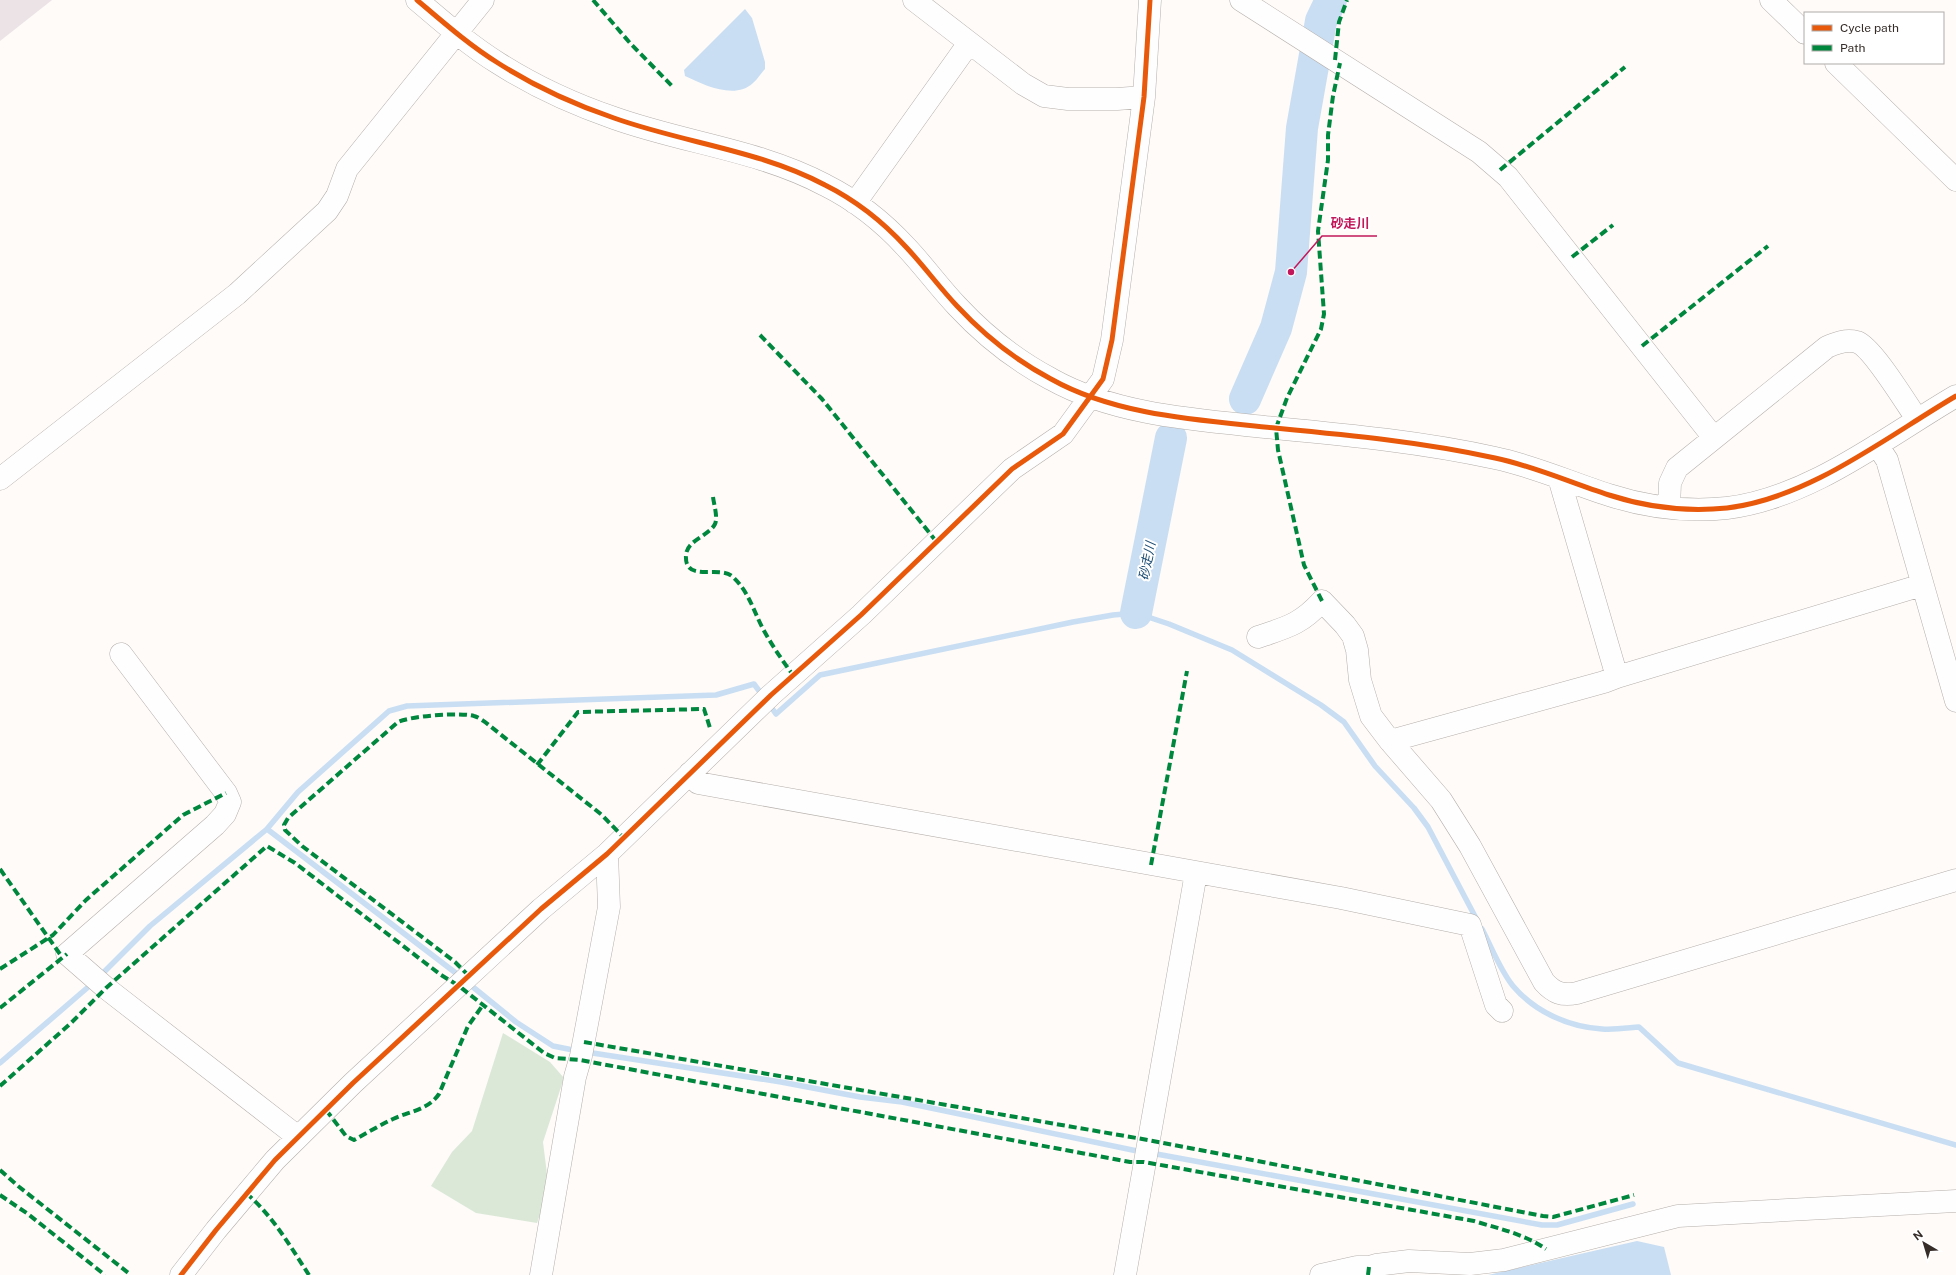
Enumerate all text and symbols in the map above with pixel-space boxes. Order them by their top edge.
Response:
legend [1804,12,1944,64]
text: Cycle path [1840,21,1899,35]
text: Path [1840,41,1866,55]
callout: 砂走川 [1322,211,1377,236]
text: 砂走川 [1330,216,1370,231]
water label: 砂走川 [1136,538,1158,582]
north arrow [1904,1223,1944,1263]
text: N [1911,1228,1925,1242]

